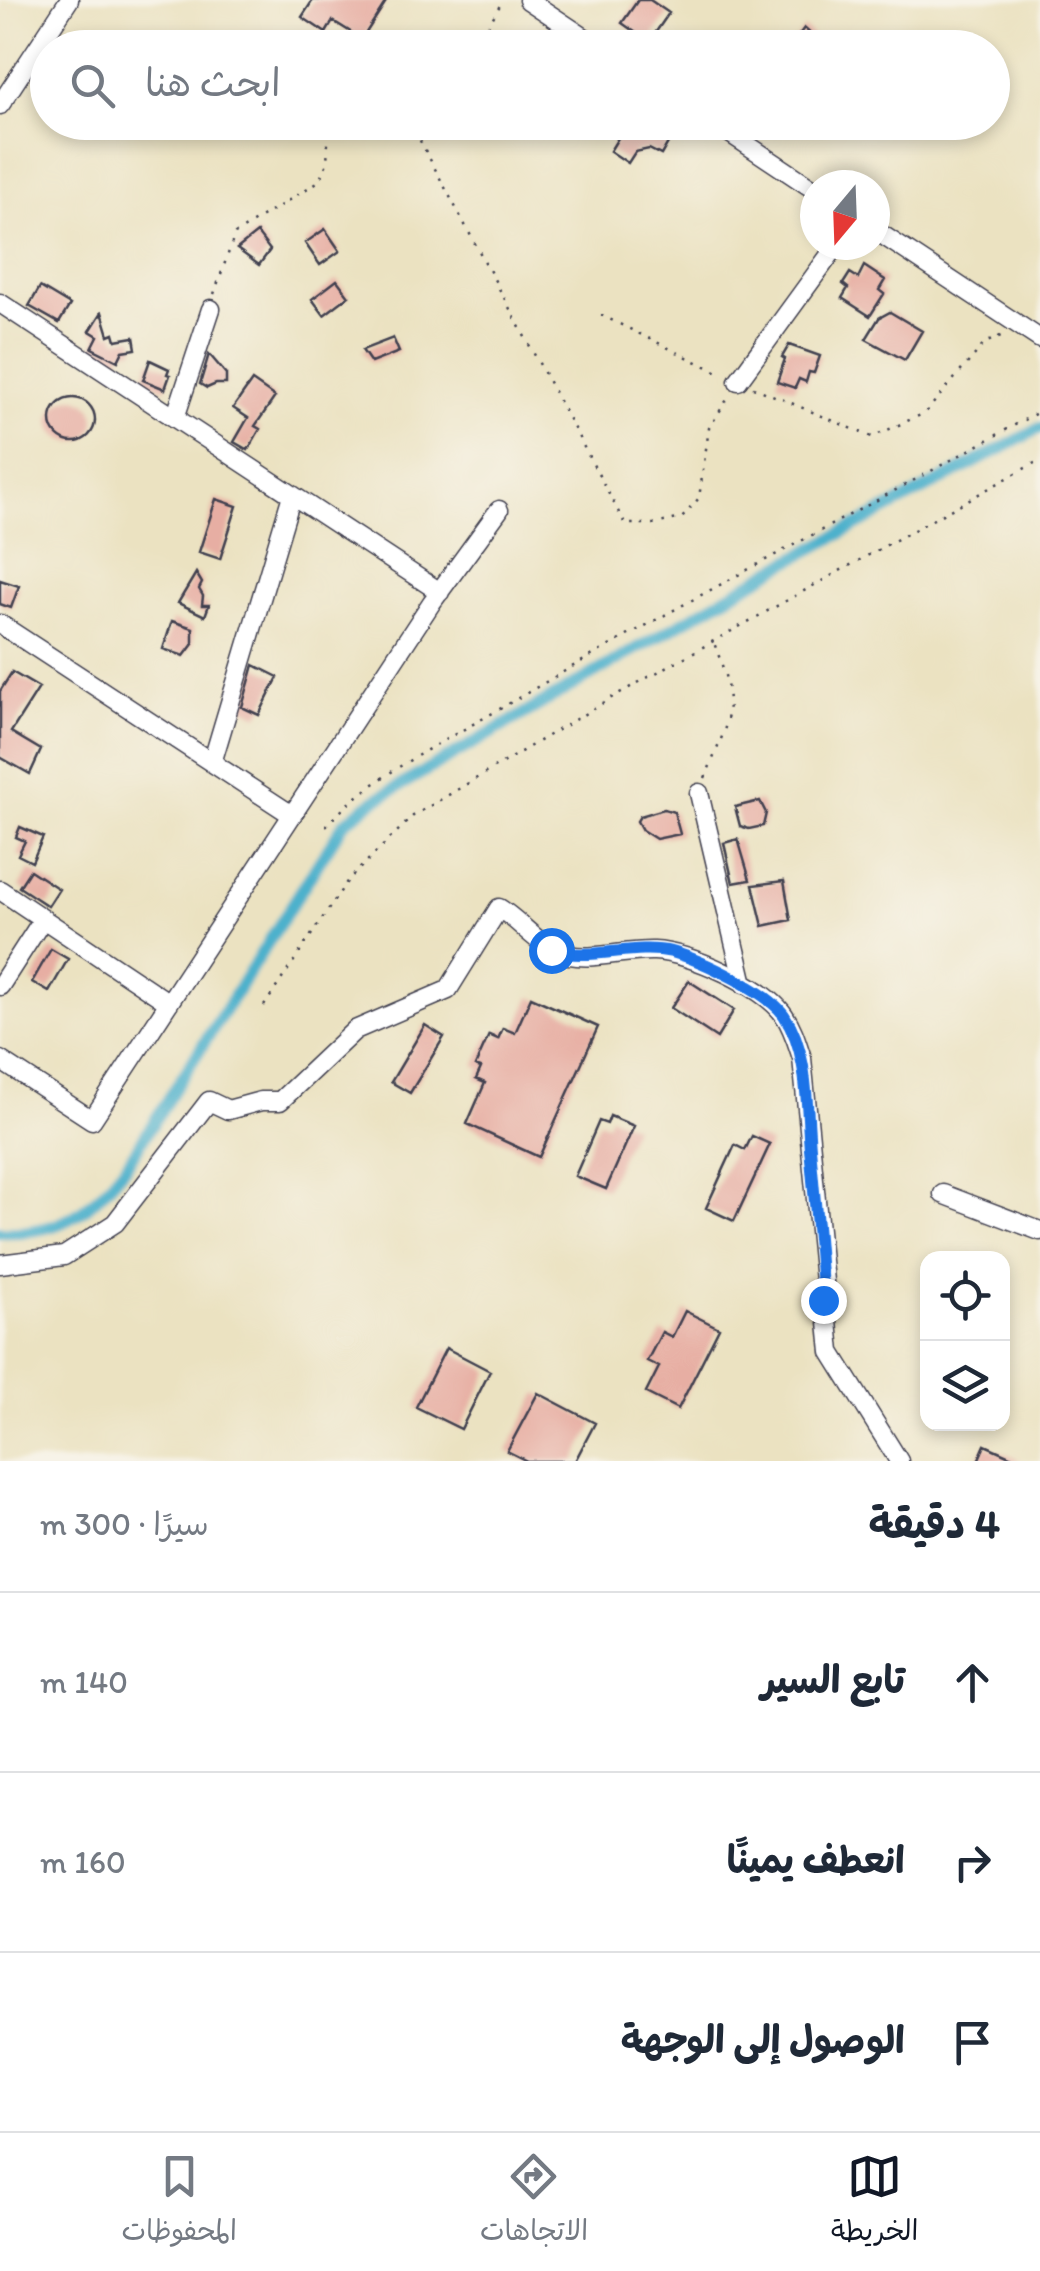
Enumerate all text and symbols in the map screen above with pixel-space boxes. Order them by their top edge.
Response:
search box [30,30,1010,140]
icon: search [65,58,120,113]
text: ابحث هنا [145,60,281,106]
north arrow [800,170,890,260]
route start [529,928,575,974]
map controls [920,1251,1010,1431]
button: locate [920,1251,1010,1341]
route end [801,1278,847,1324]
button: layers [920,1341,1010,1431]
text: 4 دقيقة [868,1498,1000,1549]
text: سيرًا · 300 m [40,1505,209,1543]
icon: ahead [945,1655,1000,1710]
text: تابع السير [761,1657,905,1703]
text: 140 m [40,1663,128,1701]
icon: right [945,1835,1000,1890]
text: انعطف يمينًا [727,1837,905,1883]
text: 160 m [40,1843,126,1881]
icon: arrive [945,2015,1000,2070]
text: الوصول إلى الوجهة [621,2017,905,2063]
tab: المحفوظات [122,2149,237,2255]
tab: الاتجاهات [480,2149,588,2255]
tab: الخريطة [831,2149,918,2255]

